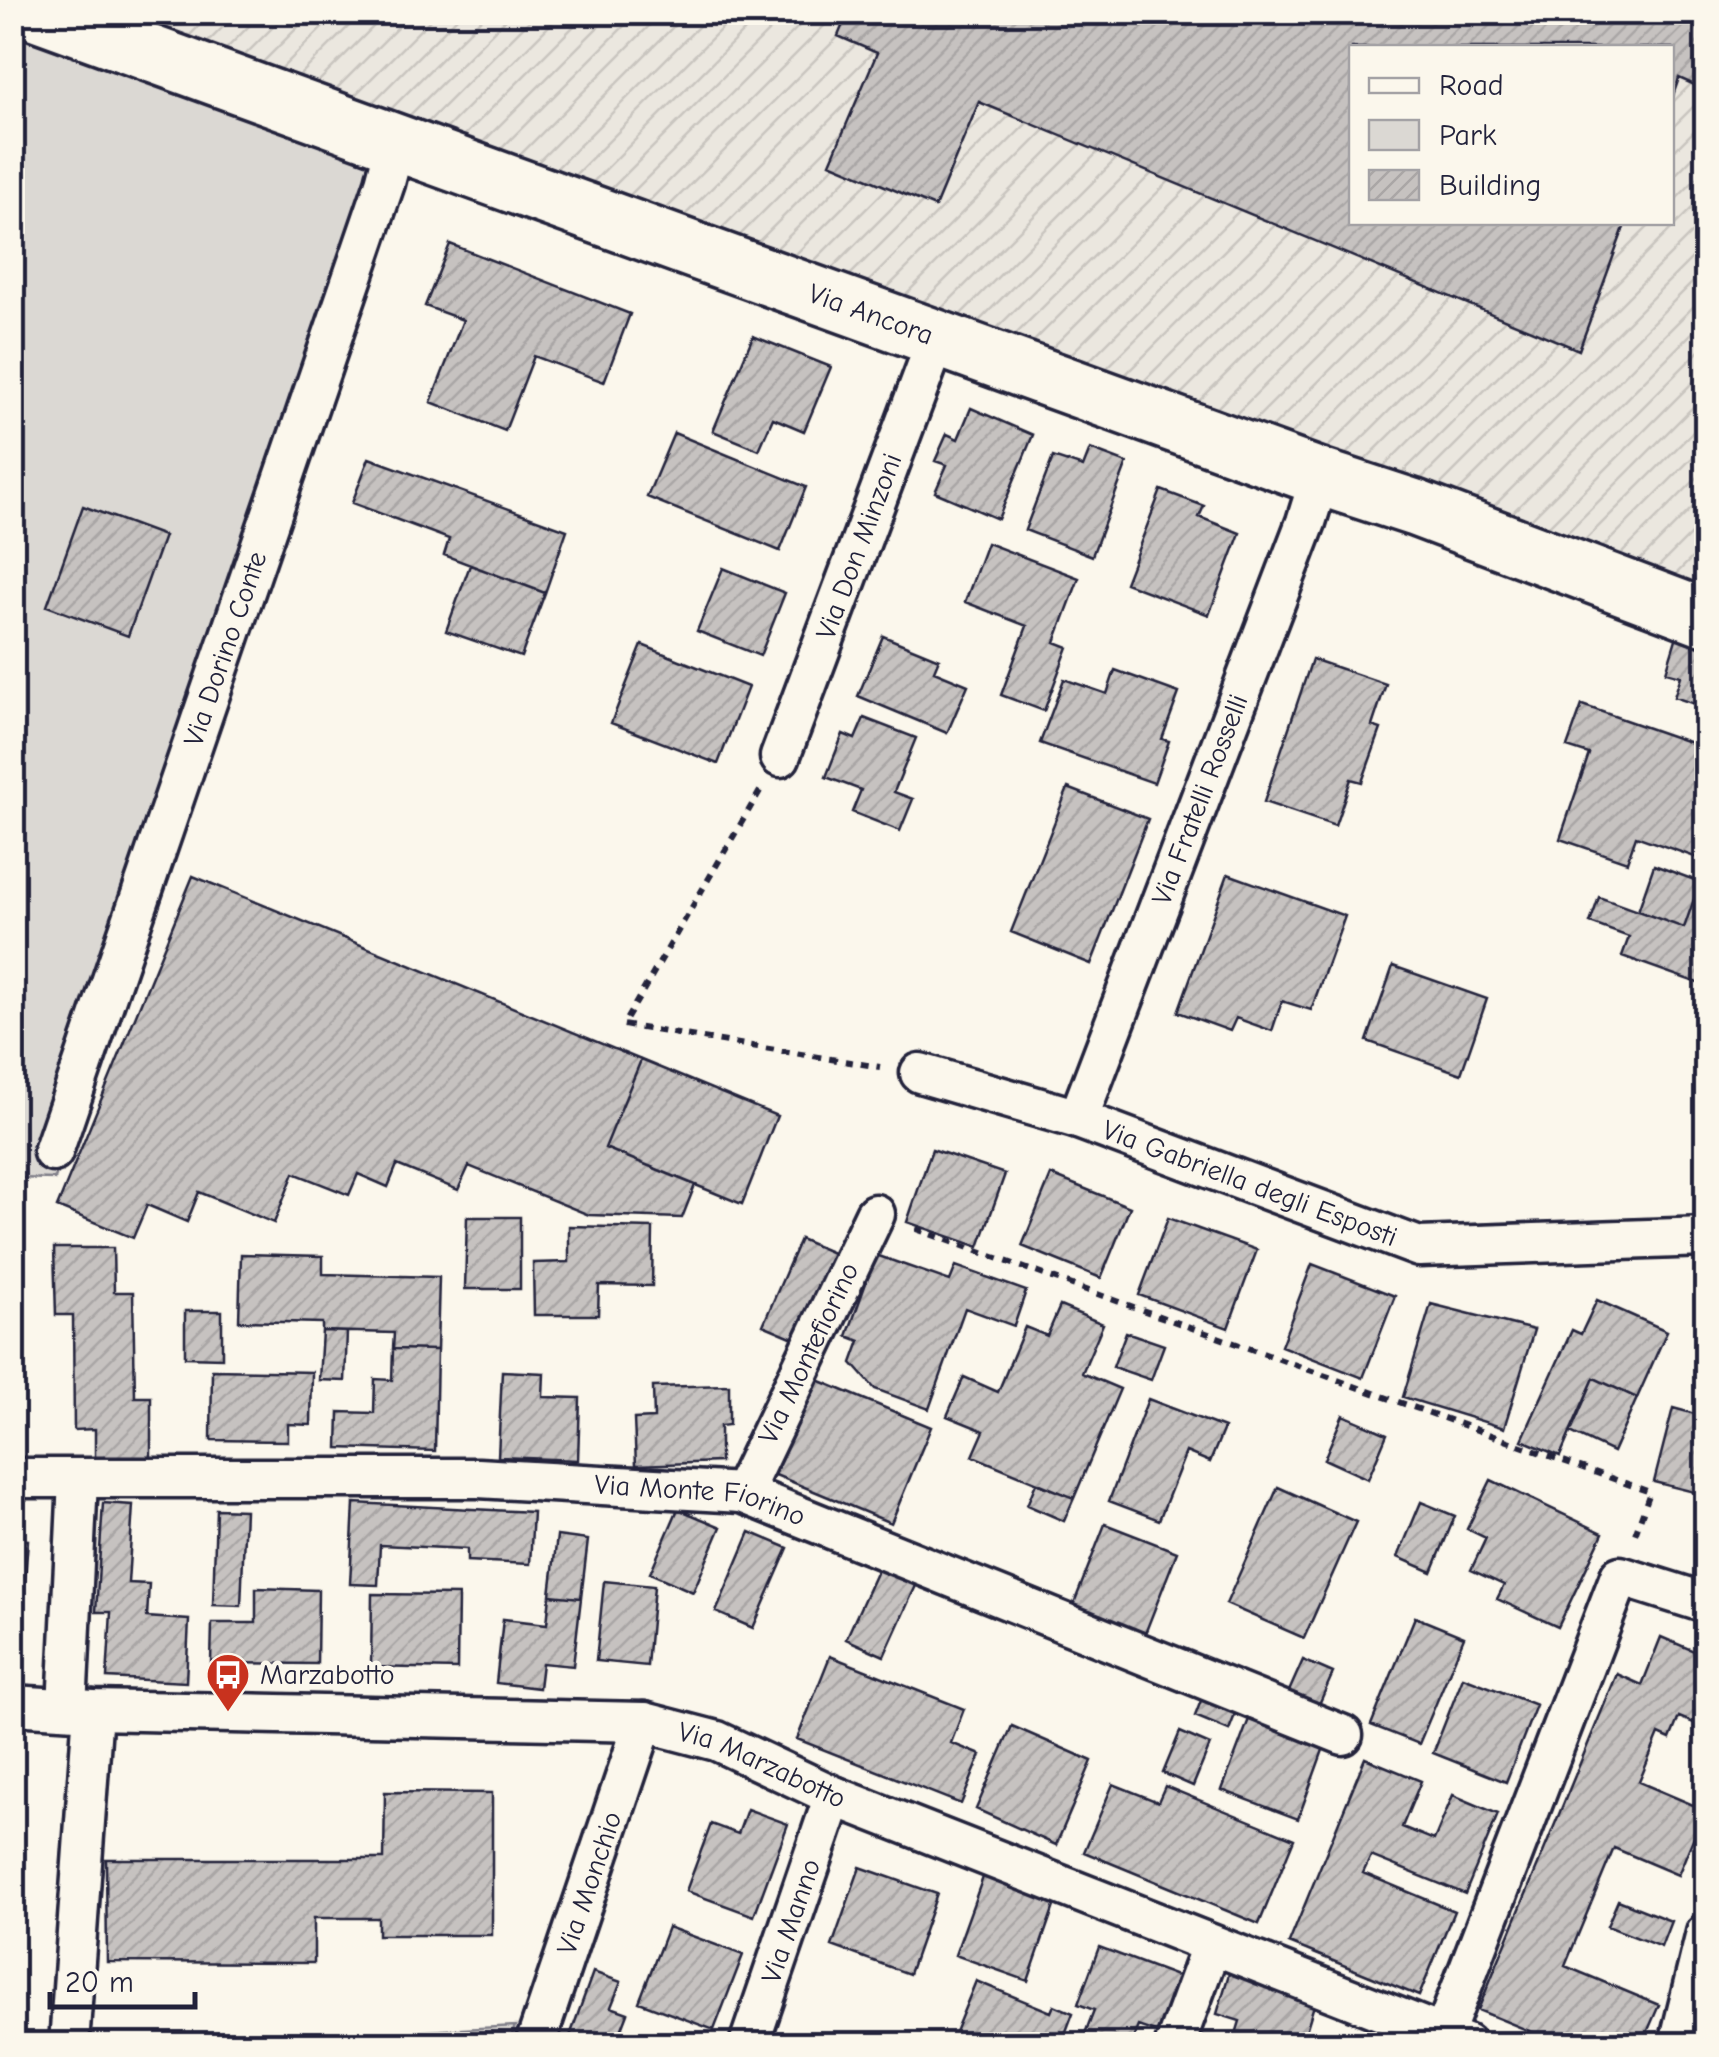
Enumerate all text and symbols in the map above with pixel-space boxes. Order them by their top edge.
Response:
legend [1349,45,1674,225]
text: Road [1439,68,1504,103]
text: Park [1439,118,1497,153]
text: Building [1439,168,1542,203]
street label: Via Ancora [804,277,938,352]
street label: Via Don Minzoni [810,449,908,644]
street label: Via Dorino Conte [177,547,274,750]
street label: Via Fratelli Rosselli [1145,690,1255,909]
street label: Via Gabriella degli Esposti [1098,1114,1401,1253]
street label: Via Montefiorino [752,1257,866,1449]
street label: Via Monte Fiorino [594,1469,810,1533]
bus stop icon: Marzabotto [205,1652,251,1713]
place label: Marzabotto [260,1659,395,1691]
street label: Via Marzabotto [675,1716,850,1815]
street label: Via Monchio [551,1807,628,1959]
street label: Via Manno [755,1855,827,1987]
scale bar [50,1947,195,2009]
text: 20 m [65,1965,134,2000]

